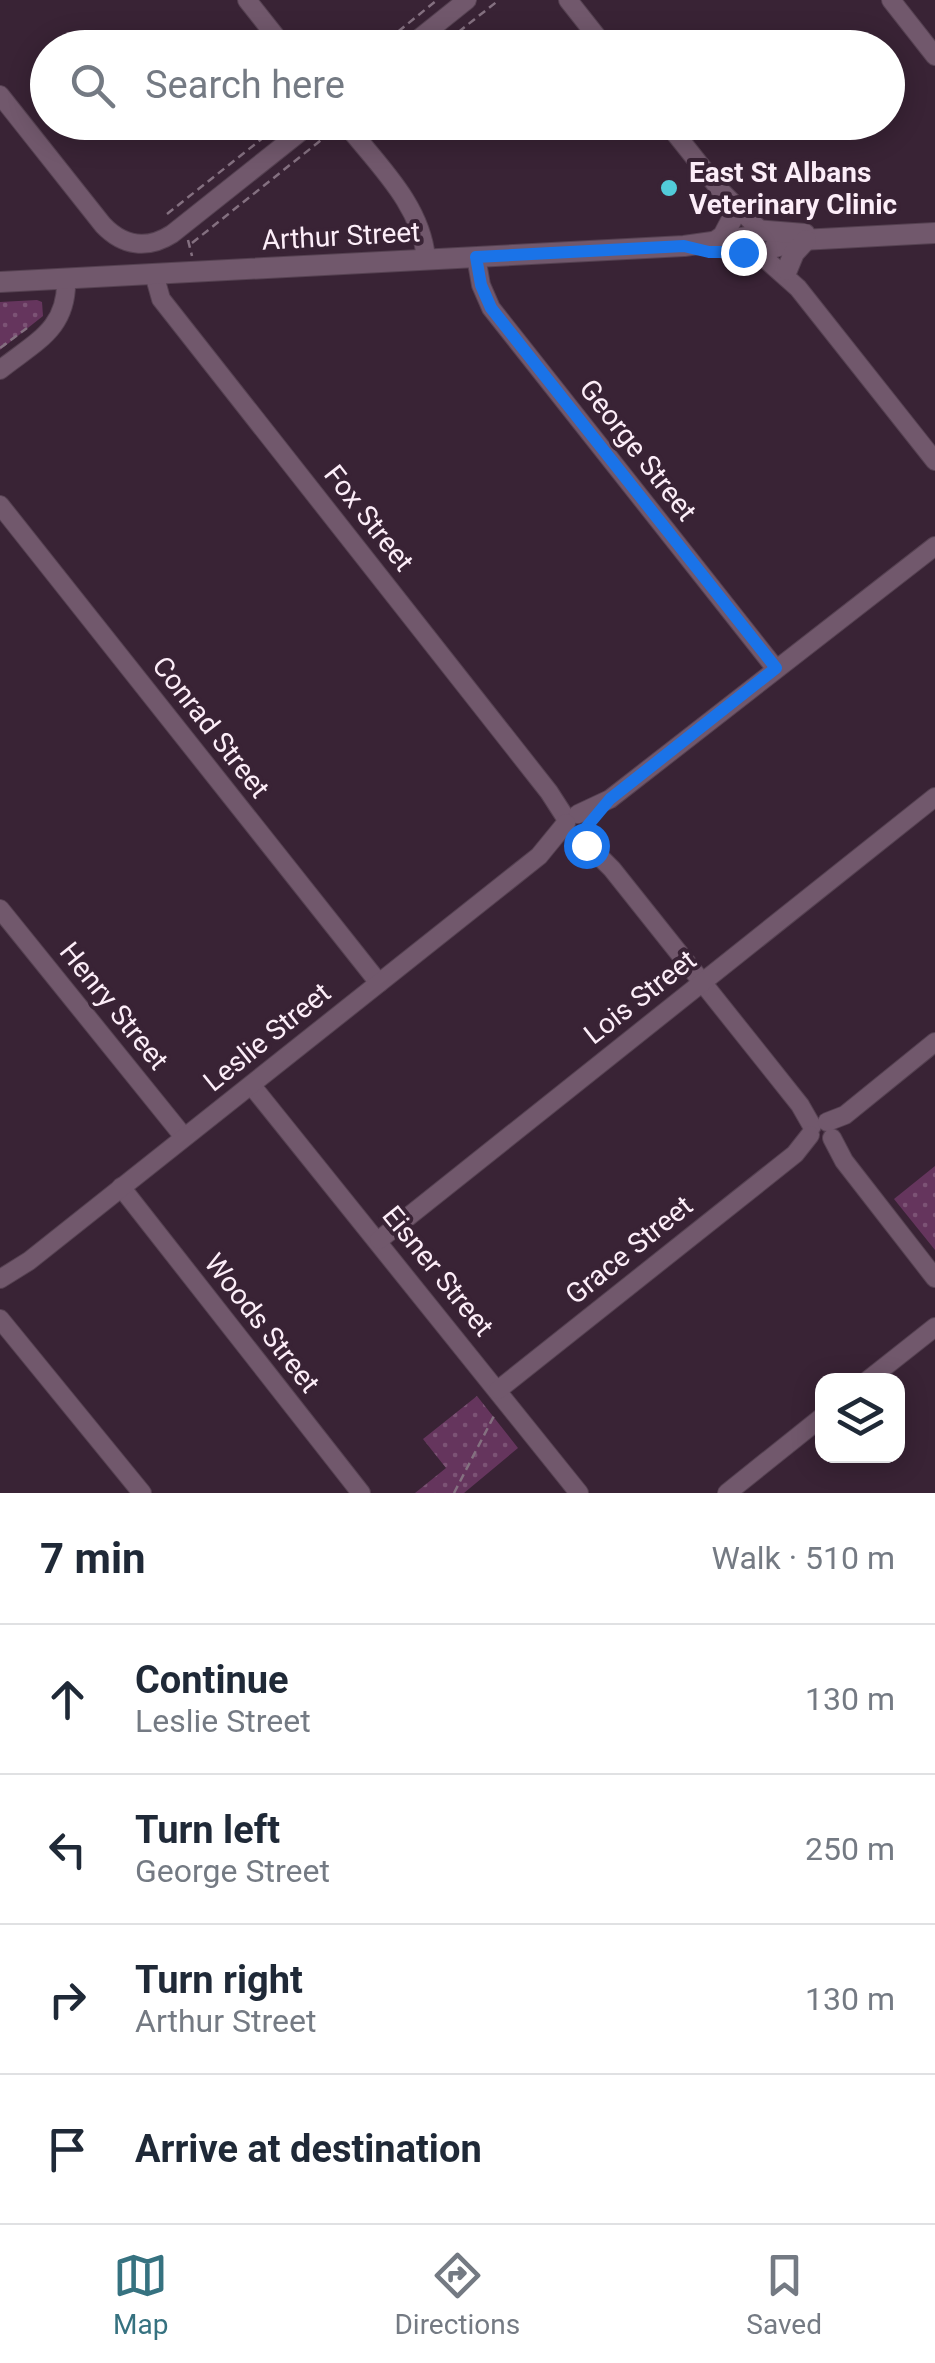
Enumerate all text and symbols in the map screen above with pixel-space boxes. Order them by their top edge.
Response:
search box [30,30,905,140]
icon: search [65,58,120,113]
text: Search here [145,63,345,107]
place label: East St Albans Veterinary Clinic [689,156,897,221]
marker: East St Albans Veterinary Clinic [658,177,680,199]
street label: Arthur Street [261,215,421,257]
route end [721,230,767,276]
street label: George Street [573,373,703,527]
street label: Fox Street [317,458,421,578]
street label: Conrad Street [146,650,276,804]
route start [564,823,610,869]
street label: Henry Street [53,936,175,1076]
street label: Lois Street [577,943,703,1051]
street label: Leslie Street [197,976,337,1098]
street label: Grace Street [559,1189,699,1311]
street label: Eisner Street [376,1199,500,1343]
street label: Woods Street [197,1247,327,1399]
map controls [815,1373,905,1463]
button: layers [815,1373,905,1463]
text: 7 min [40,1534,146,1583]
text: Walk · 510 m [712,1539,895,1577]
text: Continue [135,1658,289,1702]
icon: ahead [40,1672,95,1727]
text: 130 m [805,1680,895,1718]
text: Leslie Street [135,1702,311,1740]
text: Turn left [135,1808,280,1852]
icon: left [40,1822,95,1877]
text: 250 m [805,1830,895,1868]
text: George Street [135,1852,330,1890]
text: Turn right [135,1958,303,2002]
icon: right [40,1972,95,2027]
text: 130 m [805,1980,895,2018]
text: Arthur Street [135,2002,316,2040]
icon: arrive [40,2122,95,2177]
text: Arrive at destination [135,2127,482,2171]
tab: Map [113,2248,168,2341]
tab: Directions [394,2248,520,2341]
tab: Saved [746,2248,822,2341]

